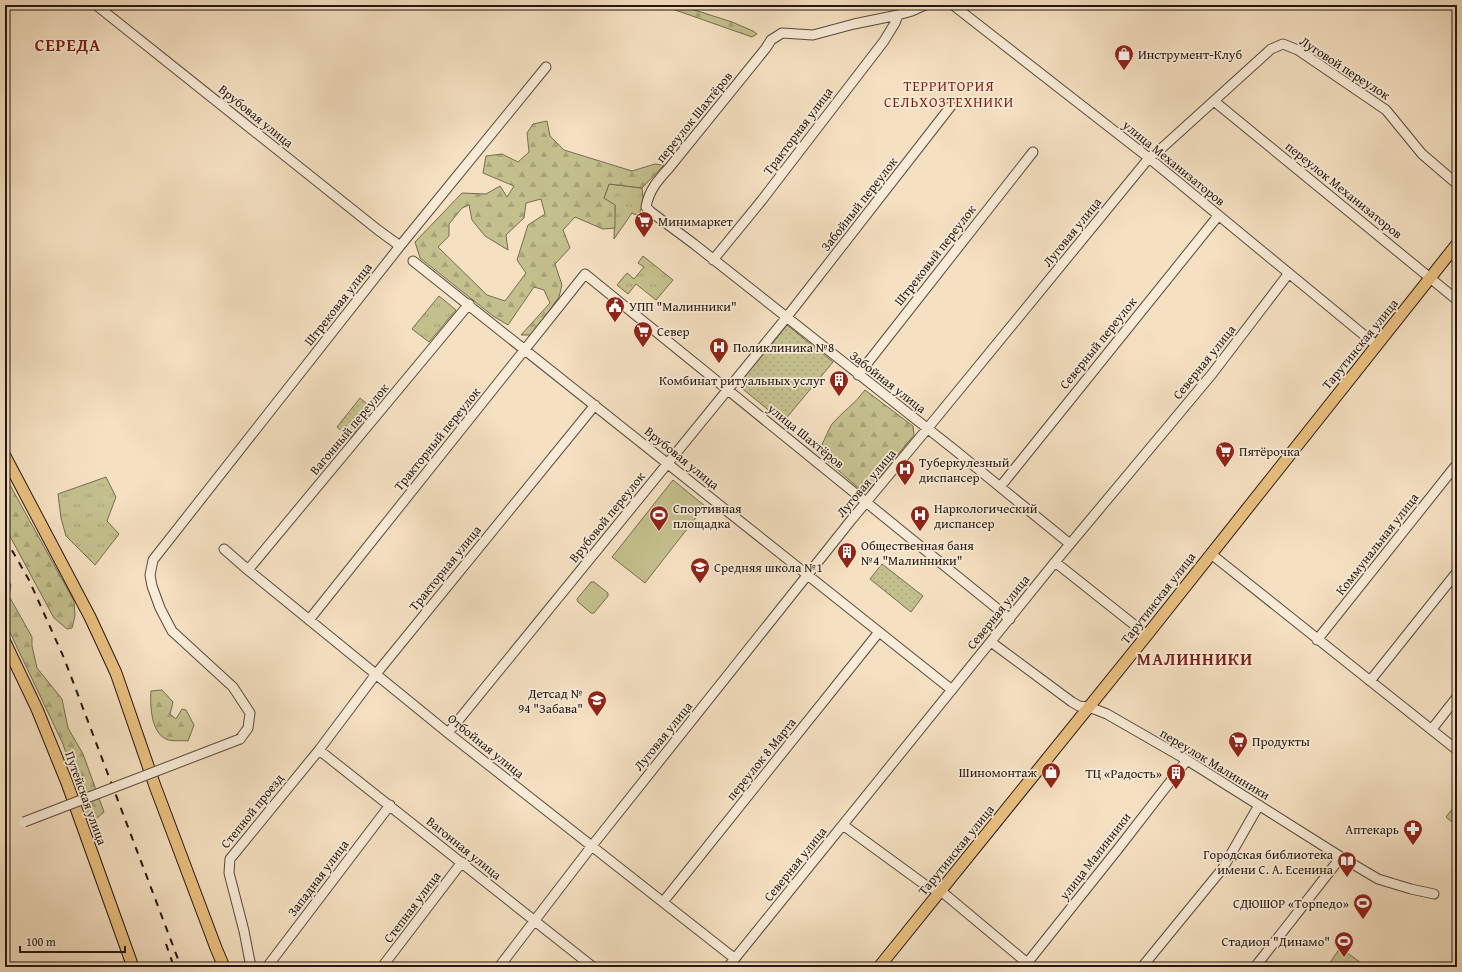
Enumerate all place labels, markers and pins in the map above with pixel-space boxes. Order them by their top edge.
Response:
shop icon: Инструмент-Клуб [1113,43,1135,71]
place label: Инструмент-Клуб [1138,45,1242,64]
supermarket icon: Минимаркет [633,210,655,238]
place label: Минимаркет [658,212,734,231]
public building icon: УПП "Малинники" [604,295,626,323]
place label: УПП "Малинники" [629,297,737,316]
supermarket icon: Север [632,320,654,348]
place label: Север [657,322,690,341]
hospital icon: Поликлиника №8 [708,336,730,364]
place label: Поликлиника №8 [733,338,834,357]
building icon: Комбинат ритуальных услуг [828,369,850,397]
place label: Комбинат ритуальных услуг [659,371,825,390]
supermarket icon: Пятёрочка [1214,440,1236,468]
place label: Пятёрочка [1239,442,1301,461]
place label: Туберкулезный диспансер [919,453,1010,487]
hospital icon: Туберкулезный диспансер [894,458,916,486]
place label: Спортивная площадка [673,499,742,533]
place label: Наркологический диспансер [934,499,1038,533]
sports icon: Спортивная площадка [648,504,670,532]
hospital icon: Наркологический диспансер [909,504,931,532]
place label: Общественная баня №4 "Малинники" [861,536,974,570]
building icon: Общественная баня №4 "Малинники" [836,541,858,569]
school or university icon: Средняя школа №1 [689,556,711,584]
place label: Средняя школа №1 [714,558,823,577]
place label: Детсад № 94 "Забава" [518,684,583,718]
school or university icon: Детсад № 94 "Забава" [586,689,608,717]
supermarket icon: Продукты [1227,730,1249,758]
place label: Продукты [1252,732,1310,751]
shop icon: Шиномонтаж [1040,761,1062,789]
building icon: ТЦ «Радость» [1165,762,1187,790]
place label: Шиномонтаж [959,763,1037,782]
place label: ТЦ «Радость» [1086,764,1162,783]
pharmacy icon: Аптекарь [1402,818,1424,846]
place label: Аптекарь [1345,820,1399,839]
place label: Городская библиотека имени С. А. Есенина [1203,845,1334,879]
library icon: Городская библиотека имени С. А. Есенина [1336,850,1358,878]
sports icon: СДЮШОР «Торпедо» [1352,892,1374,920]
place label: СДЮШОР «Торпедо» [1233,894,1349,913]
sports icon: Стадион "Динамо" [1333,930,1355,958]
place label: Стадион "Динамо" [1222,932,1330,951]

